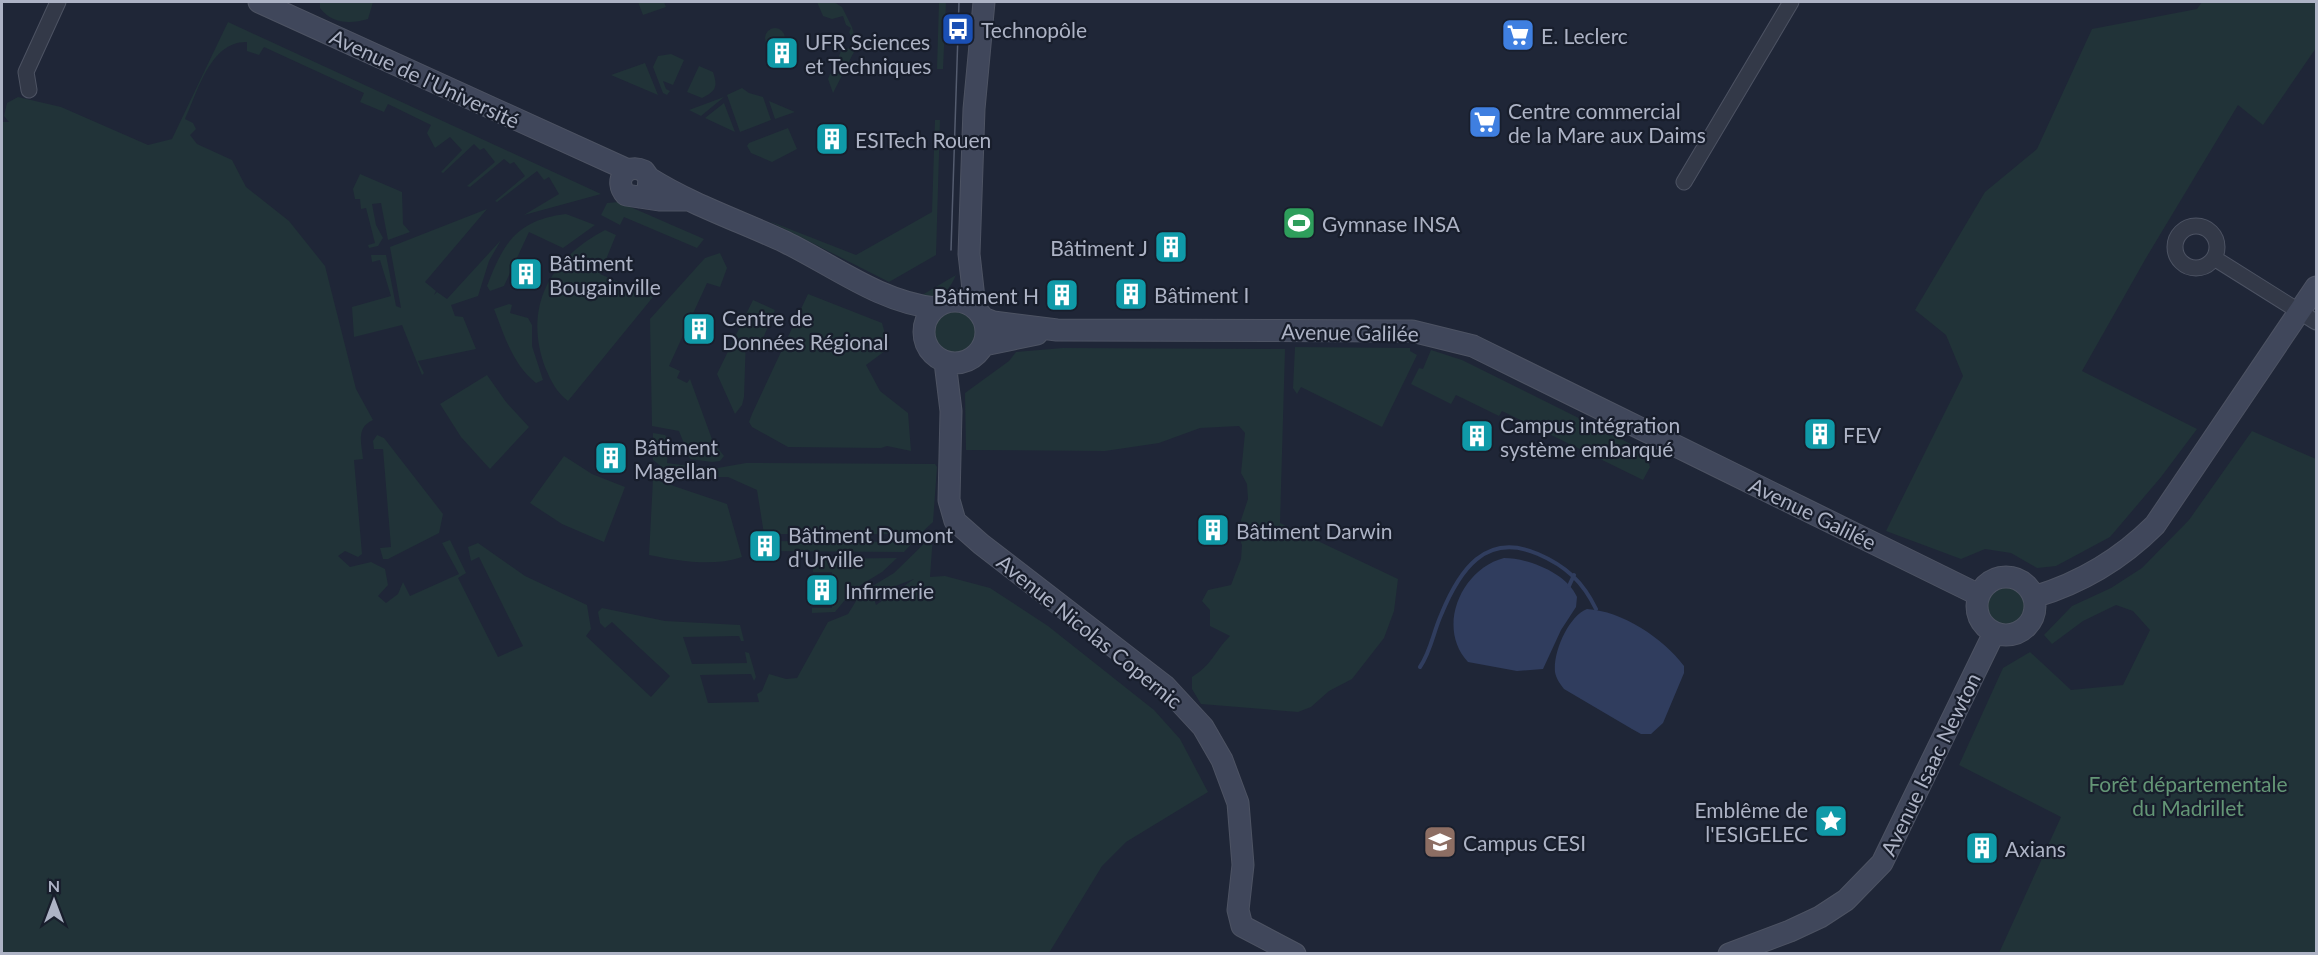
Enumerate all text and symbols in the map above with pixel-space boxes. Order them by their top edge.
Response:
bus stop icon: Technopôle [940,11,976,47]
place label: Technopôle [981,17,1087,42]
supermarket icon: E. Leclerc [1500,17,1536,53]
street label: Avenue de l'Université [326,23,524,133]
place label: E. Leclerc [1541,23,1628,48]
place label: UFR Sciences et Techniques [805,29,931,78]
building icon: UFR Sciences et Techniques [764,35,800,71]
place label: Centre commercial de la Mare aux Daims [1508,98,1706,147]
supermarket icon: Centre commercial de la Mare aux Daims [1467,104,1503,140]
building icon: ESITech Rouen [814,121,850,157]
place label: ESITech Rouen [855,127,991,152]
sports icon: Gymnase INSA [1281,205,1317,241]
place label: Gymnase INSA [1322,211,1461,236]
building icon: Bâtiment J [1153,229,1189,265]
place label: Bâtiment J [1050,235,1148,260]
place label: Bâtiment Bougainville [549,250,661,299]
building icon: Bâtiment Bougainville [508,256,544,292]
building icon: Bâtiment I [1113,276,1149,312]
building icon: Bâtiment H [1044,277,1080,313]
place label: Bâtiment I [1154,282,1249,307]
place label: Bâtiment H [933,283,1039,308]
place label: Centre de Données Régional [722,305,888,354]
building icon: Centre de Données Régional [681,311,717,347]
street label: Avenue Galilée [1281,318,1419,346]
place label: Campus intégration système embarqué [1500,412,1680,461]
building icon: FEV [1802,416,1838,452]
building icon: Campus intégration système embarqué [1459,418,1495,454]
place label: FEV [1843,422,1882,447]
place label: Bâtiment Magellan [634,434,719,483]
building icon: Bâtiment Magellan [593,440,629,476]
street label: Avenue Galilée [1746,472,1880,554]
building icon: Bâtiment Darwin [1195,512,1231,548]
place label: Bâtiment Darwin [1236,518,1393,543]
place label: Bâtiment Dumont d'Urville [788,522,954,571]
building icon: Bâtiment Dumont d'Urville [747,528,783,564]
street label: Avenue Nicolas Copernic [993,549,1187,713]
building icon: Infirmerie [804,572,840,608]
place label: Infirmerie [845,578,934,603]
street label: Avenue Isaac Newton [1875,669,1985,859]
park label: Forêt départementale du Madrillet [2088,771,2288,820]
place label: Emblême de l'ESIGELEC [1695,797,1808,846]
place icon: Emblême de l'ESIGELEC [1813,803,1849,839]
school or university icon: Campus CESI [1422,824,1458,860]
place label: Campus CESI [1463,830,1586,855]
building icon: Axians [1964,830,2000,866]
place label: Axians [2005,836,2066,861]
north arrow [24,871,84,931]
text: N [48,876,60,895]

